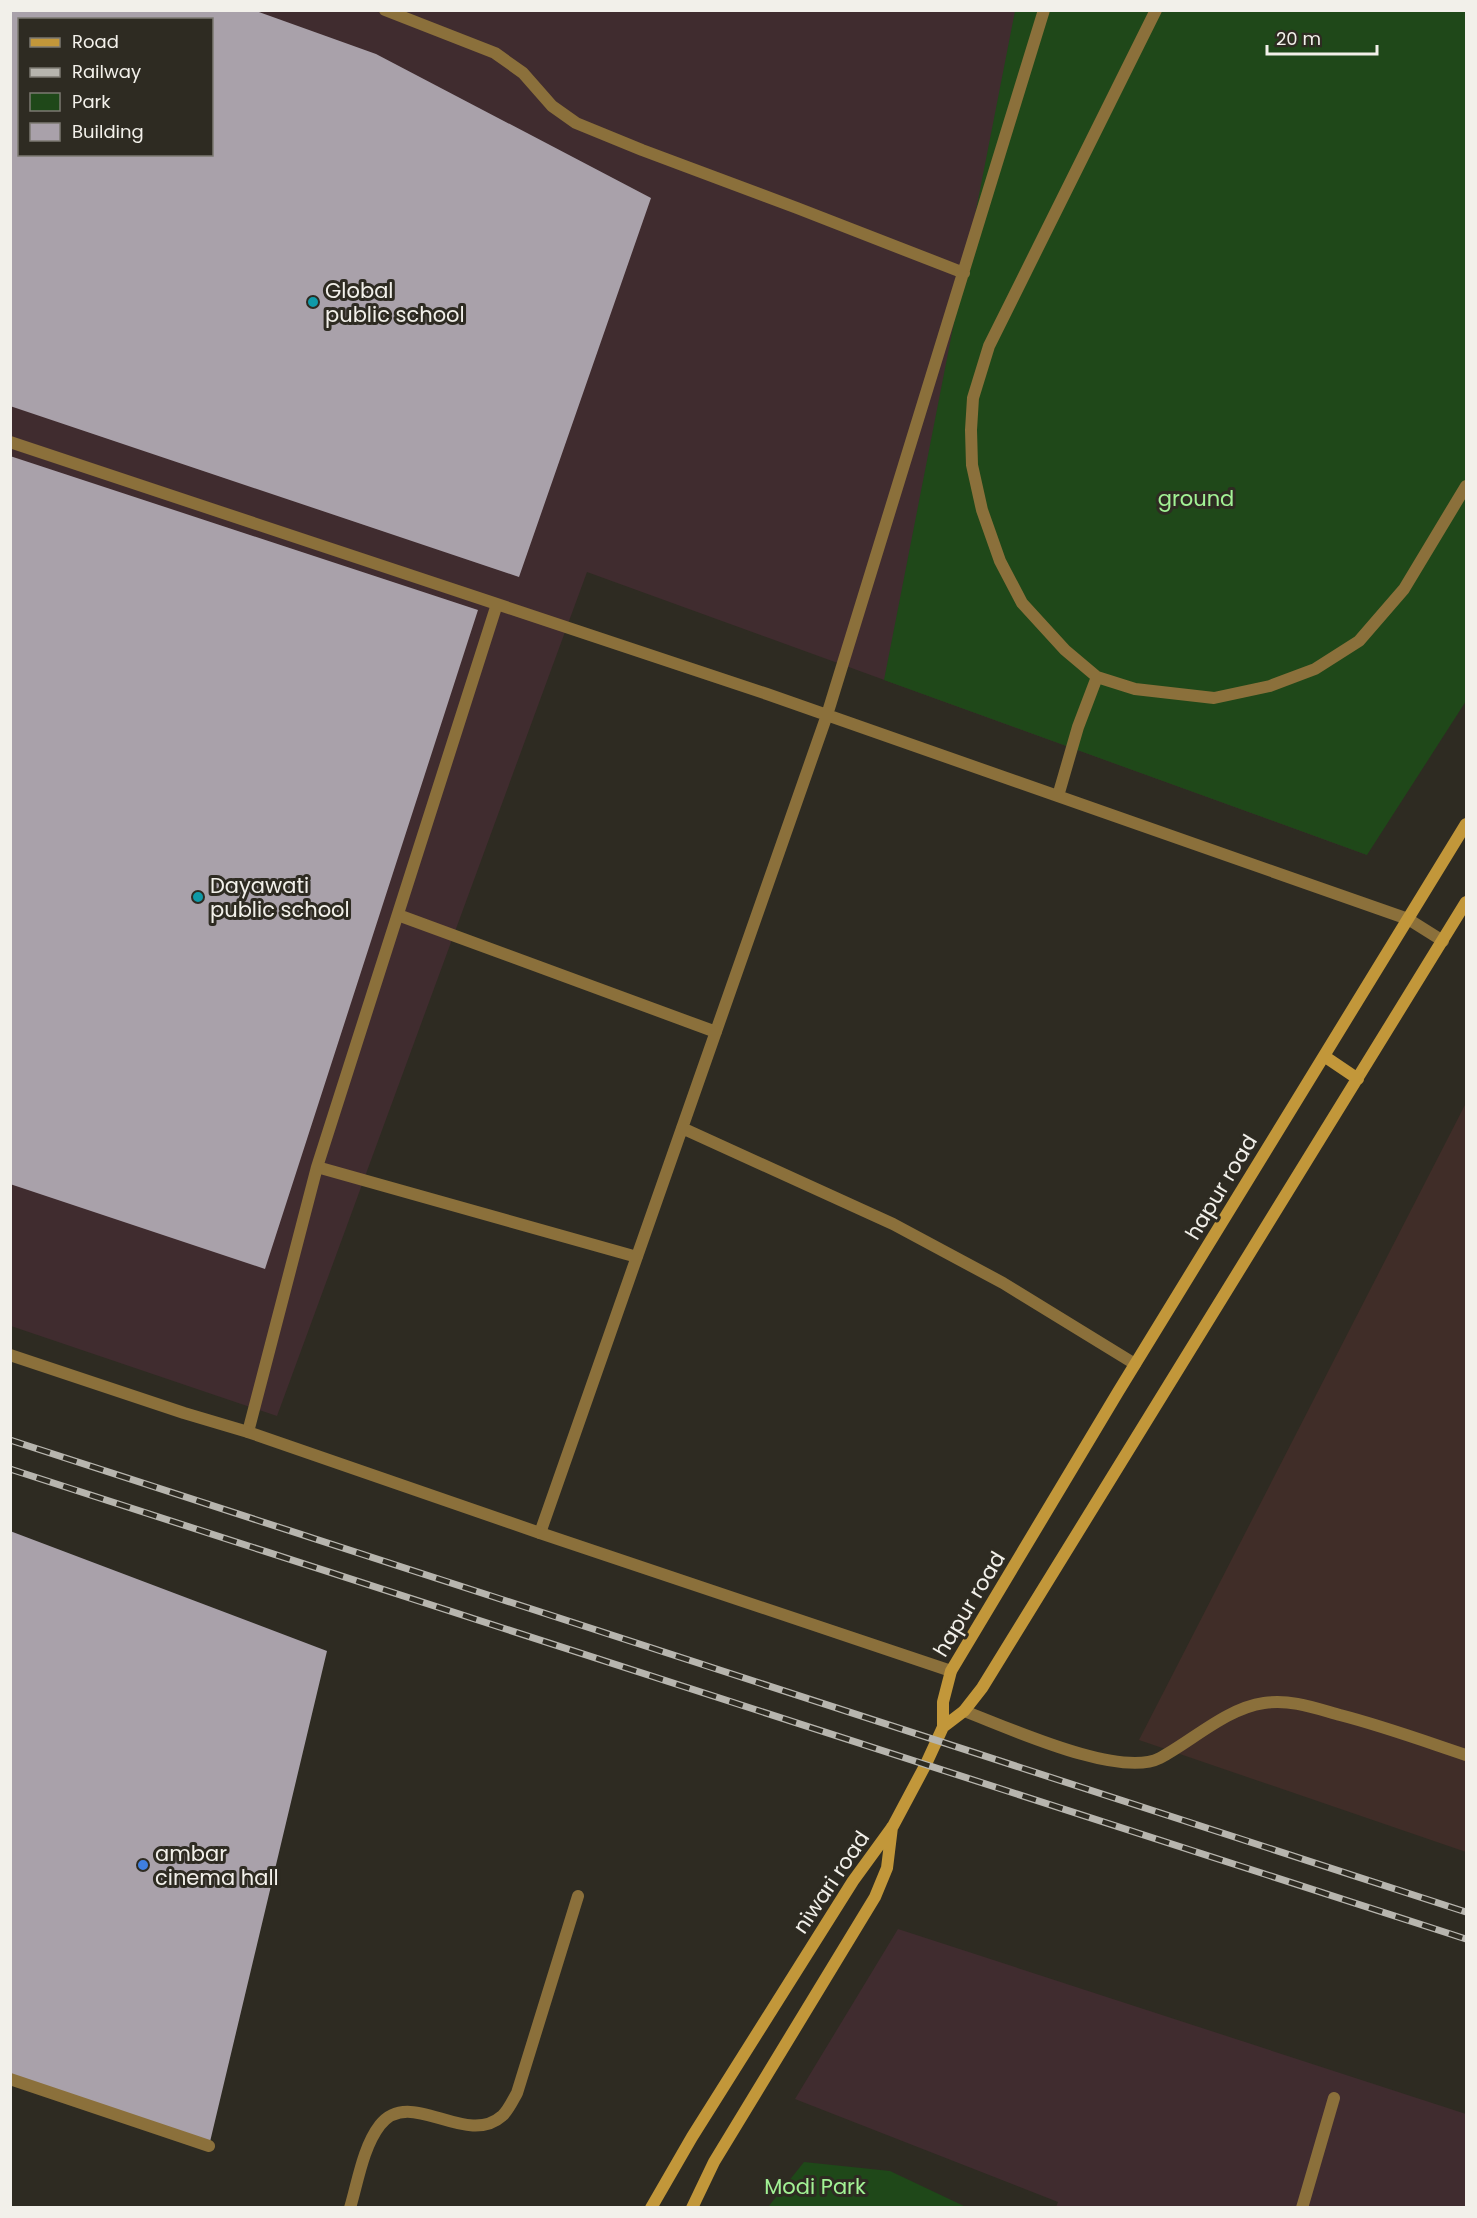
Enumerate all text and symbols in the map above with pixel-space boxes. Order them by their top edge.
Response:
legend [18,18,213,156]
scale bar [1267,18,1376,56]
text: 20 m [1276,26,1321,51]
text: Road [72,29,119,54]
text: Railway [72,59,141,84]
text: Park [72,89,111,114]
text: Building [72,119,144,144]
place label: Global public school [325,276,465,329]
marker: Global public school [306,295,320,309]
park label: ground [1158,484,1234,513]
place label: Dayawati public school [210,871,350,924]
marker: Dayawati public school [191,890,205,904]
street label: hapur road [1178,1129,1264,1245]
street label: hapur road [926,1546,1012,1662]
street label: niwari road [786,1825,876,1939]
place label: ambar cinema hall [155,1839,279,1892]
marker: ambar cinema hall [136,1858,150,1872]
park label: Modi Park [764,2172,866,2201]

